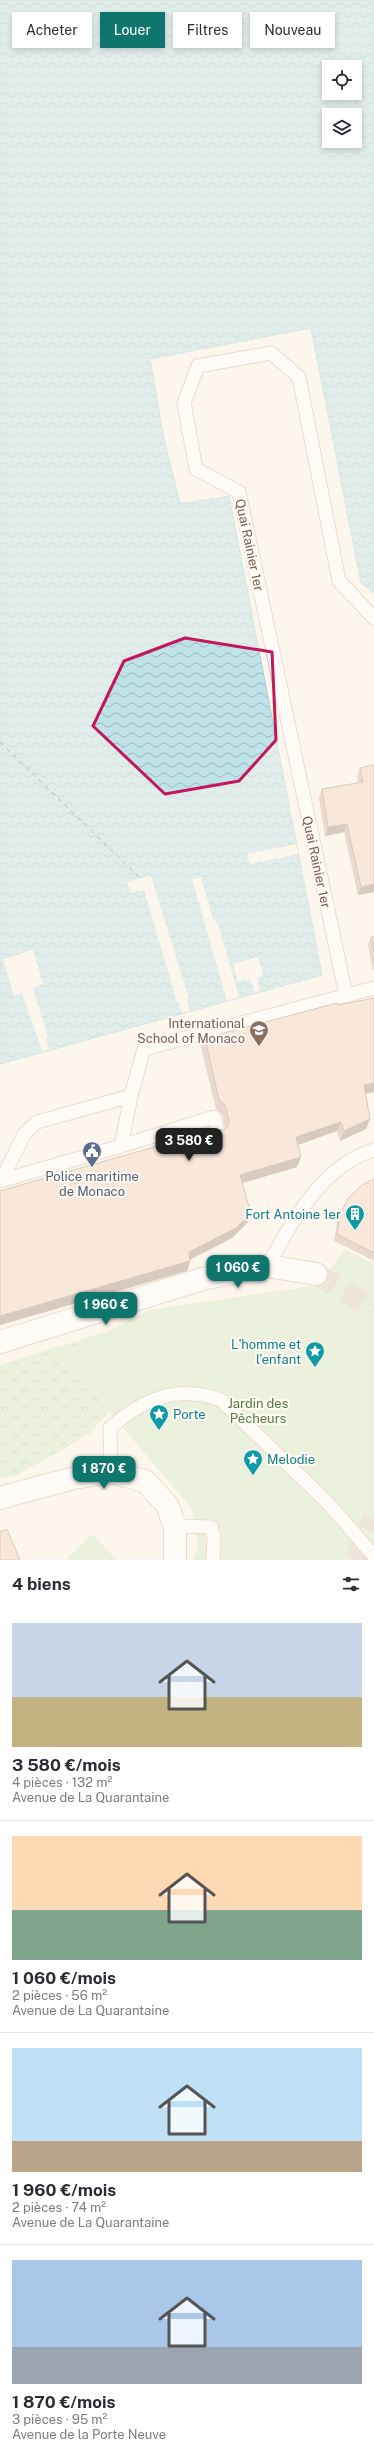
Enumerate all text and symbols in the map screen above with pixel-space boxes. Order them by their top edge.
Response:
chip: Acheter [12,12,92,48]
chip: Louer [100,12,165,48]
chip: Filtres [173,12,242,48]
chip: Nouveau [250,12,335,48]
map controls [322,60,362,148]
button: locate [322,60,362,100]
button: layers [322,108,362,148]
street label: Quai Rainier 1er [232,498,267,593]
street label: Quai Rainier 1er [299,815,334,910]
place label: International School of Monaco [137,1016,245,1046]
school or university icon: International School of Monaco [248,1019,270,1047]
pin: 3 580 € [152,1128,226,1162]
text: 3 580 € [165,1133,213,1148]
public building icon: Police maritime de Monaco [81,1140,103,1168]
place label: Police maritime de Monaco [45,1169,139,1199]
building icon: Fort Antoine 1er [344,1203,366,1231]
place label: Fort Antoine 1er [245,1207,341,1222]
pin: 1 060 € [201,1255,275,1289]
text: 1 060 € [215,1260,261,1275]
pin: 1 960 € [69,1292,143,1326]
text: 1 960 € [83,1297,129,1312]
place label: L'homme et l'enfant [231,1337,301,1367]
place icon: L'homme et l'enfant [304,1340,326,1368]
park label: Jardin des Pêcheurs [228,1396,288,1426]
place icon: Porte [148,1403,170,1431]
place label: Porte [173,1407,206,1422]
place icon: Melodie [242,1448,264,1476]
place label: Melodie [267,1452,315,1467]
pin: 1 870 € [67,1456,141,1490]
text: 1 870 € [82,1461,126,1476]
icon: filters [340,1573,362,1595]
text: 4 biens [12,1574,71,1594]
icon: home [151,1649,223,1721]
text: 3 580 €/mois [12,1755,121,1775]
text: 4 pièces · 132 m² [12,1775,112,1790]
text: Avenue de La Quarantaine [12,1790,169,1805]
icon: home [151,1862,223,1934]
text: 1 060 €/mois [12,1968,116,1988]
text: 2 pièces · 56 m² [12,1988,107,2003]
text: Avenue de La Quarantaine [12,2003,169,2018]
icon: home [151,2074,223,2146]
text: 1 960 €/mois [12,2180,116,2200]
text: 2 pièces · 74 m² [12,2200,106,2215]
text: Avenue de La Quarantaine [12,2215,169,2230]
icon: home [151,2286,223,2358]
text: 1 870 €/mois [12,2392,116,2412]
text: 3 pièces · 95 m² [12,2412,107,2427]
text: Avenue de la Porte Neuve [12,2427,166,2442]

